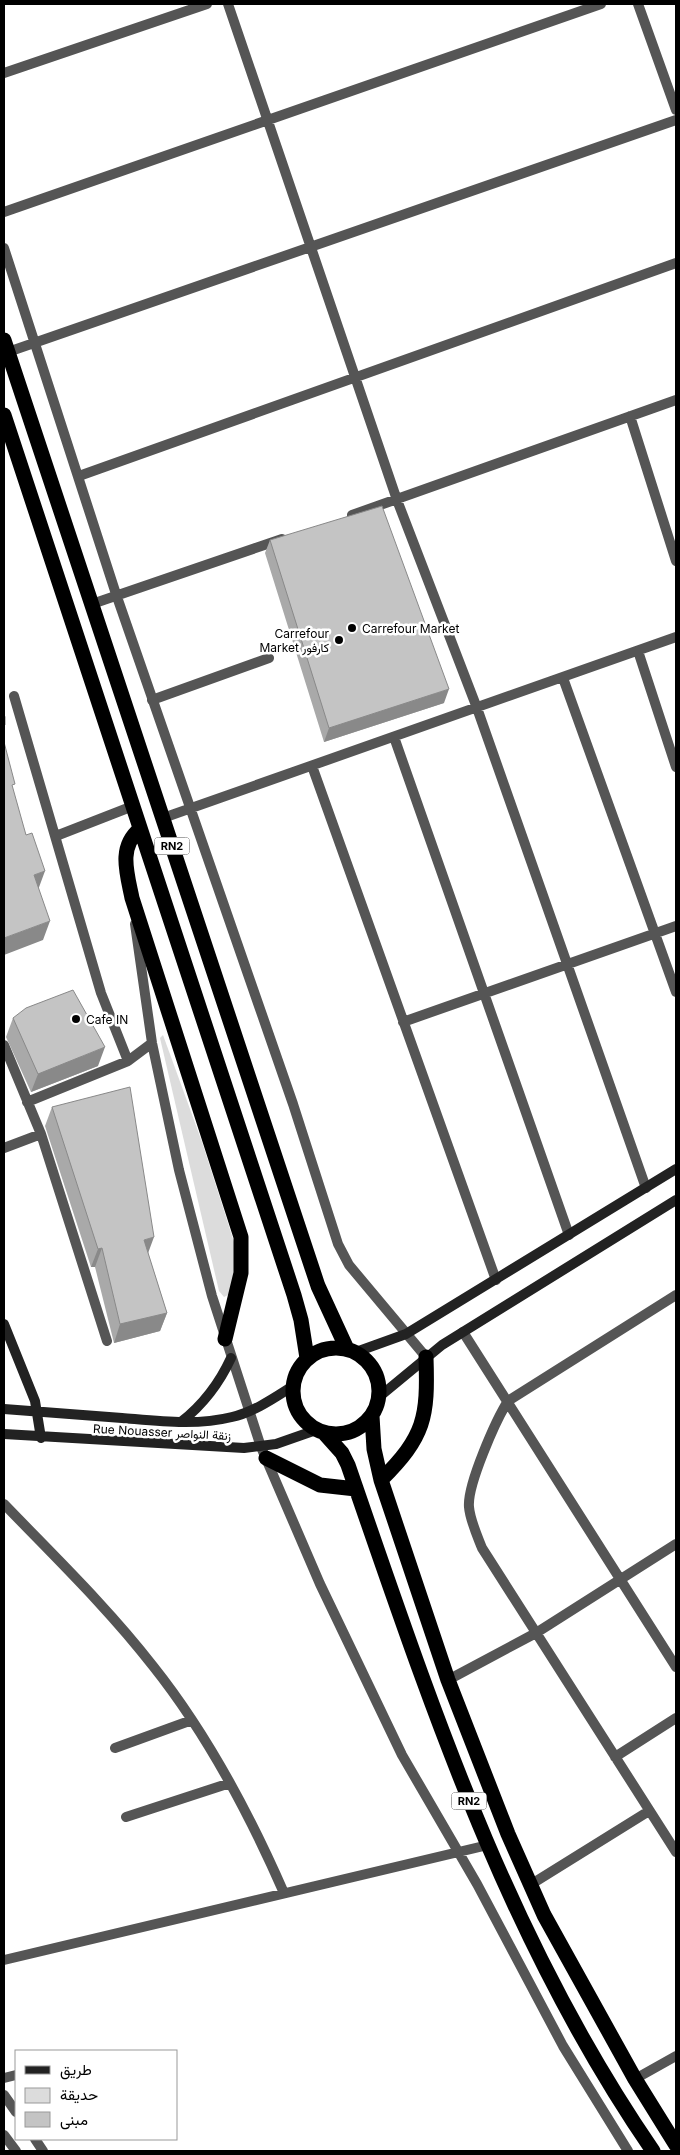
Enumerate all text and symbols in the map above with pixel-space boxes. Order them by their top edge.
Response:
place label: Carrefour Market [362,621,459,636]
marker: Carrefour Market [346,622,358,634]
place label: Carrefour Market كارفور [259,626,329,656]
marker: Carrefour Market كارفور [333,634,345,646]
road number: RN2 [154,838,190,854]
place label: Cafe IN [86,1012,128,1027]
marker: Cafe IN [70,1013,82,1025]
street label: Rue Nouasser زنقة النواصر [93,1421,231,1444]
road number: RN2 [452,1792,486,1810]
legend [15,2050,178,2140]
text: طريق [60,2060,92,2080]
text: حديقة [60,2085,98,2104]
text: مبنى [60,2110,88,2130]

